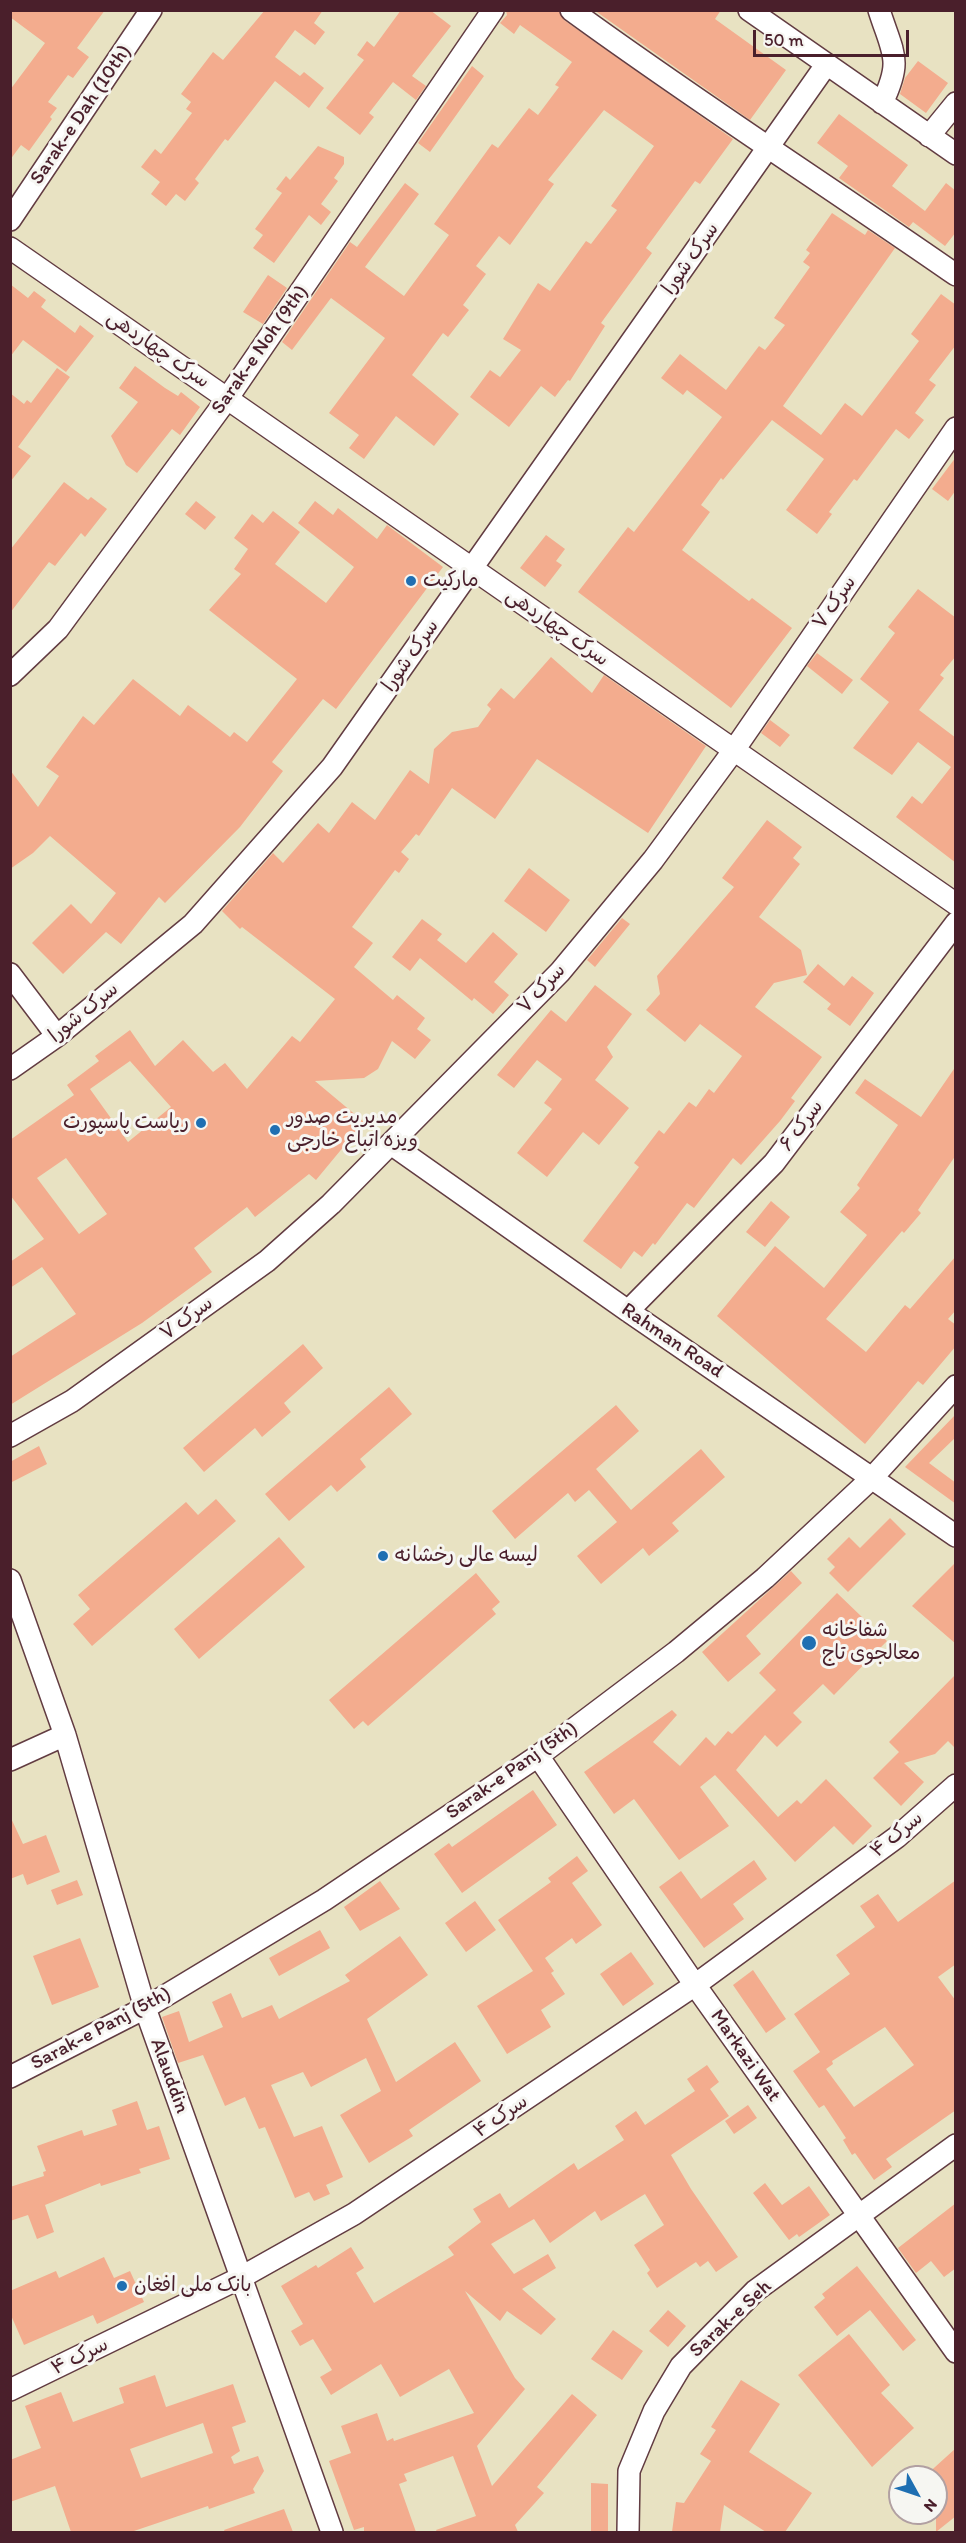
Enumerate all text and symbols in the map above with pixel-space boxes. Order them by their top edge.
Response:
scale bar [756,18,912,56]
text: 50 m [764,29,804,51]
street label: Sarak-e Dah (10th) [25,41,137,189]
street label: سرک شورا [657,218,725,300]
street label: Sarak-e Noh (9th) [207,281,313,419]
street label: سرک چهاردهی [102,306,214,394]
place label: مارکیت [423,569,479,593]
street label: سرک ۷ [808,572,862,634]
marker: مارکیت [404,574,418,588]
street label: سرک چهاردهی [501,584,613,672]
street label: سرک شورا [377,615,445,697]
street label: سرک ۷ [513,959,571,1019]
street label: سرک شورا [44,978,124,1048]
street label: سرک ۶ [775,1096,829,1156]
place label: مدیریت صدور ویزه اتباع خارجی [287,1106,418,1153]
place label: ریاست پاسپورت [63,1111,189,1135]
marker: ریاست پاسپورت [194,1116,208,1130]
marker: مدیریت صدور ویزه اتباع خارجی [268,1123,282,1137]
street label: سرک ۷ [156,1292,218,1346]
street label: Rahman Road [616,1298,728,1384]
place label: لیسه عالی رخشانه [395,1544,538,1568]
marker: لیسه عالی رخشانه [376,1549,390,1563]
place label: شفاخانه معالجوی تاج [822,1619,920,1666]
marker: شفاخانه معالجوی تاج [800,1634,818,1652]
street label: Sarak-e Panj (5th) [442,1717,582,1825]
street label: سرک ۴ [866,1807,928,1863]
street label: Sarak-e Panj (5th) [27,1982,175,2076]
street label: Markazi Wat [704,2005,786,2107]
street label: Alauddin [144,2035,194,2117]
street label: سرک ۴ [469,2090,533,2144]
place label: بانک ملی افغان [134,2274,252,2298]
street label: Sarak-e Seh [685,2275,777,2363]
marker: بانک ملی افغان [115,2279,129,2293]
street label: سرک ۴ [47,2333,113,2381]
north arrow [888,2465,948,2525]
text: N [920,2495,941,2516]

